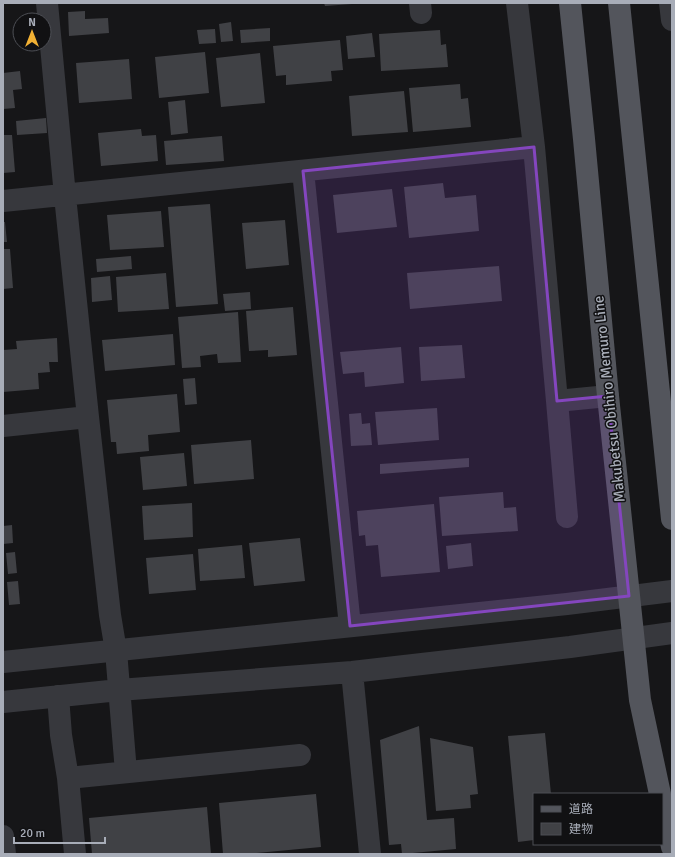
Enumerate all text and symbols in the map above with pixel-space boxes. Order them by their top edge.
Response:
north arrow [12,12,52,52]
text: N [28,16,36,29]
street label: Makubetsu Obihiro Memuro Line [589,295,629,503]
legend [533,793,663,845]
text: 道路 [569,802,593,817]
scale bar [14,819,105,845]
text: 建物 [569,822,593,837]
text: 20 m [20,826,45,841]

